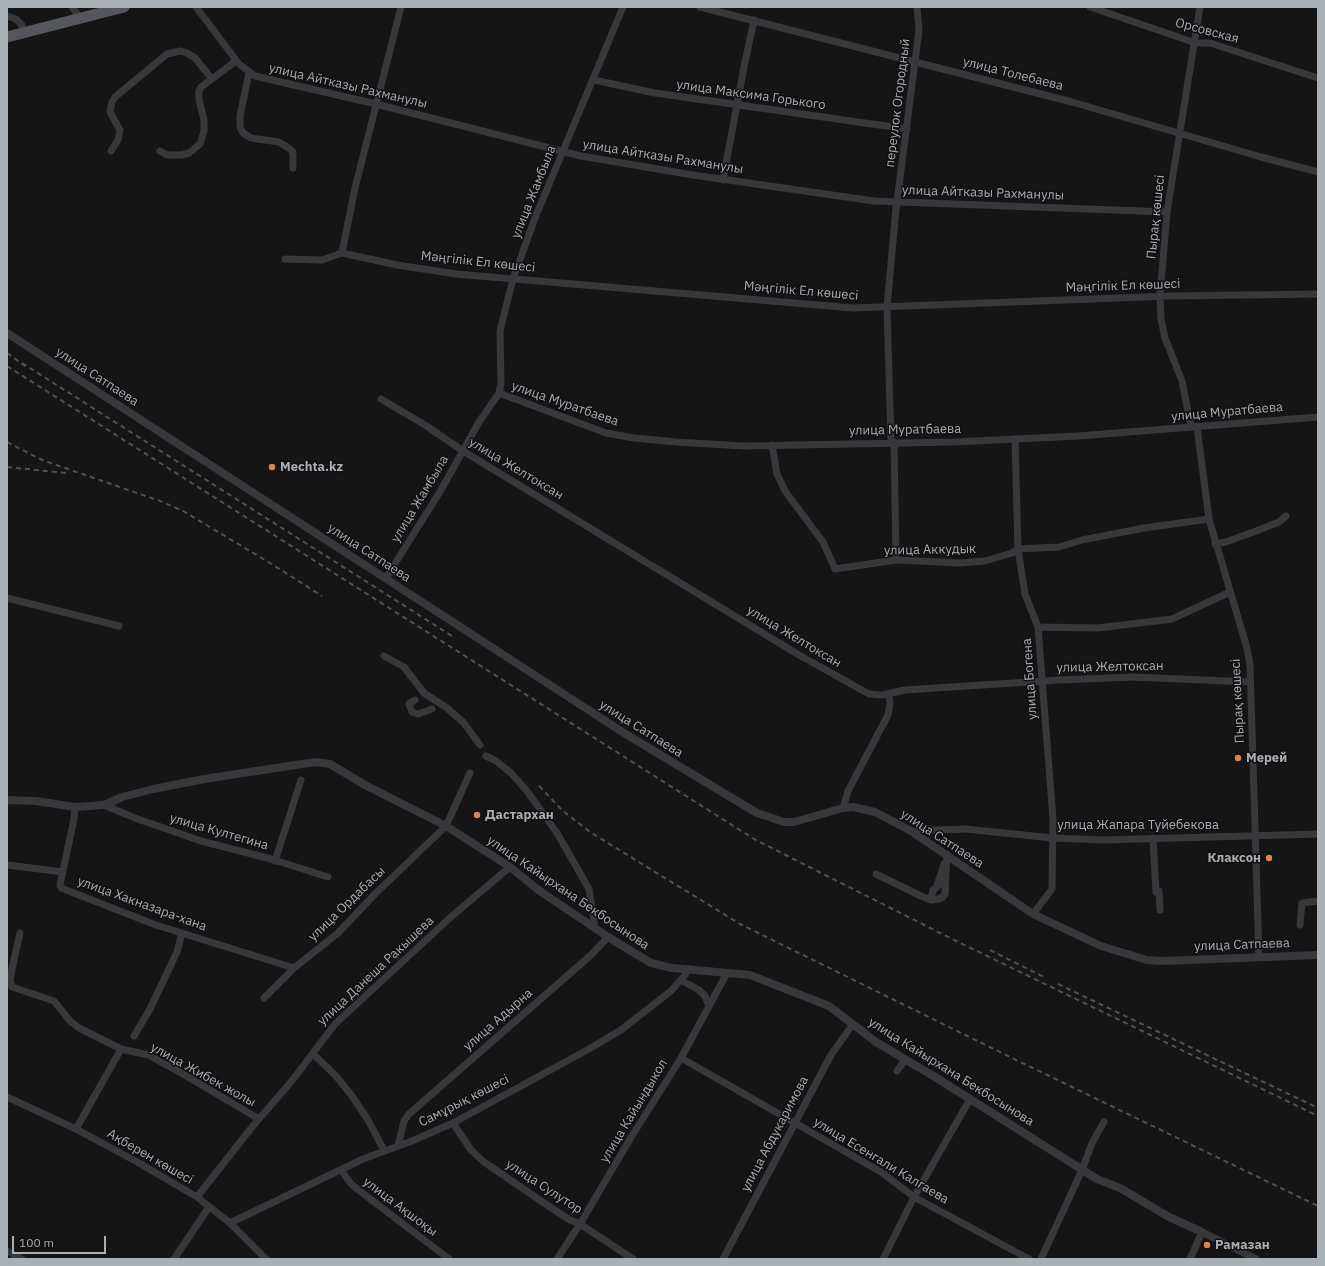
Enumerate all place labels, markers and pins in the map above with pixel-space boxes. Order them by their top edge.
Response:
place label: Mechta.kz [280,459,343,475]
marker: Mechta.kz [267,462,277,472]
place label: Мерей [1246,750,1287,766]
marker: Мерей [1233,753,1243,763]
place label: Дастархан [485,807,554,823]
marker: Дастархан [472,810,482,820]
place label: Клаксон [1207,850,1261,866]
marker: Клаксон [1264,853,1274,863]
place label: Рамазан [1215,1237,1270,1253]
marker: Рамазан [1202,1240,1212,1250]

